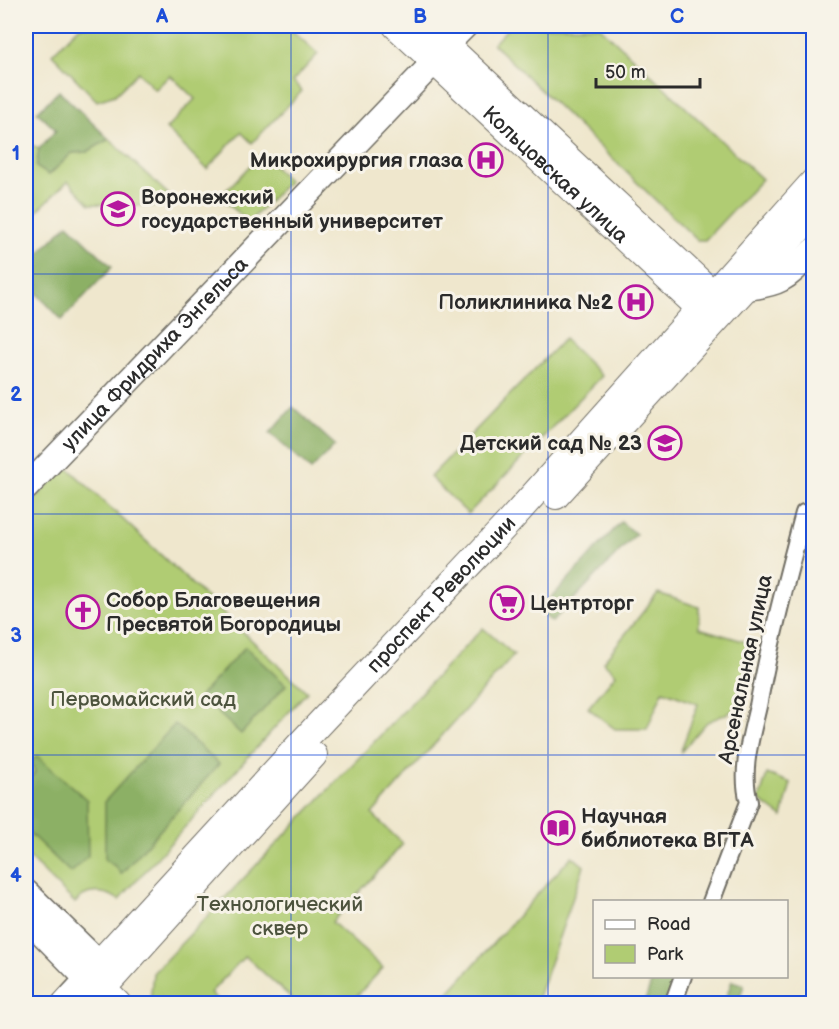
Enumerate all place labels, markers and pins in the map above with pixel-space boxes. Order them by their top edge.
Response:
hospital icon: Микрохирургия глаза [468,142,504,178]
place label: Микрохирургия глаза [250,148,464,173]
place label: Воронежский государственный университет [141,185,443,234]
school or university icon: Воронежский государственный университет [100,191,136,227]
hospital icon: Поликлиника №2 [618,284,654,320]
place label: Поликлиника №2 [438,290,613,315]
school or university icon: Детский сад № 23 [647,425,683,461]
place label: Детский сад № 23 [460,431,642,456]
supermarket icon: Центрторг [489,585,525,621]
place label: Собор Благовещения Пресвятой Богородицы [106,588,341,637]
place label: Центрторг [530,591,635,616]
church icon: Собор Благовещения Пресвятой Богородицы [65,594,101,630]
place label: Научная библиотека ВГТА [581,804,755,853]
library icon: Научная библиотека ВГТА [540,810,576,846]

